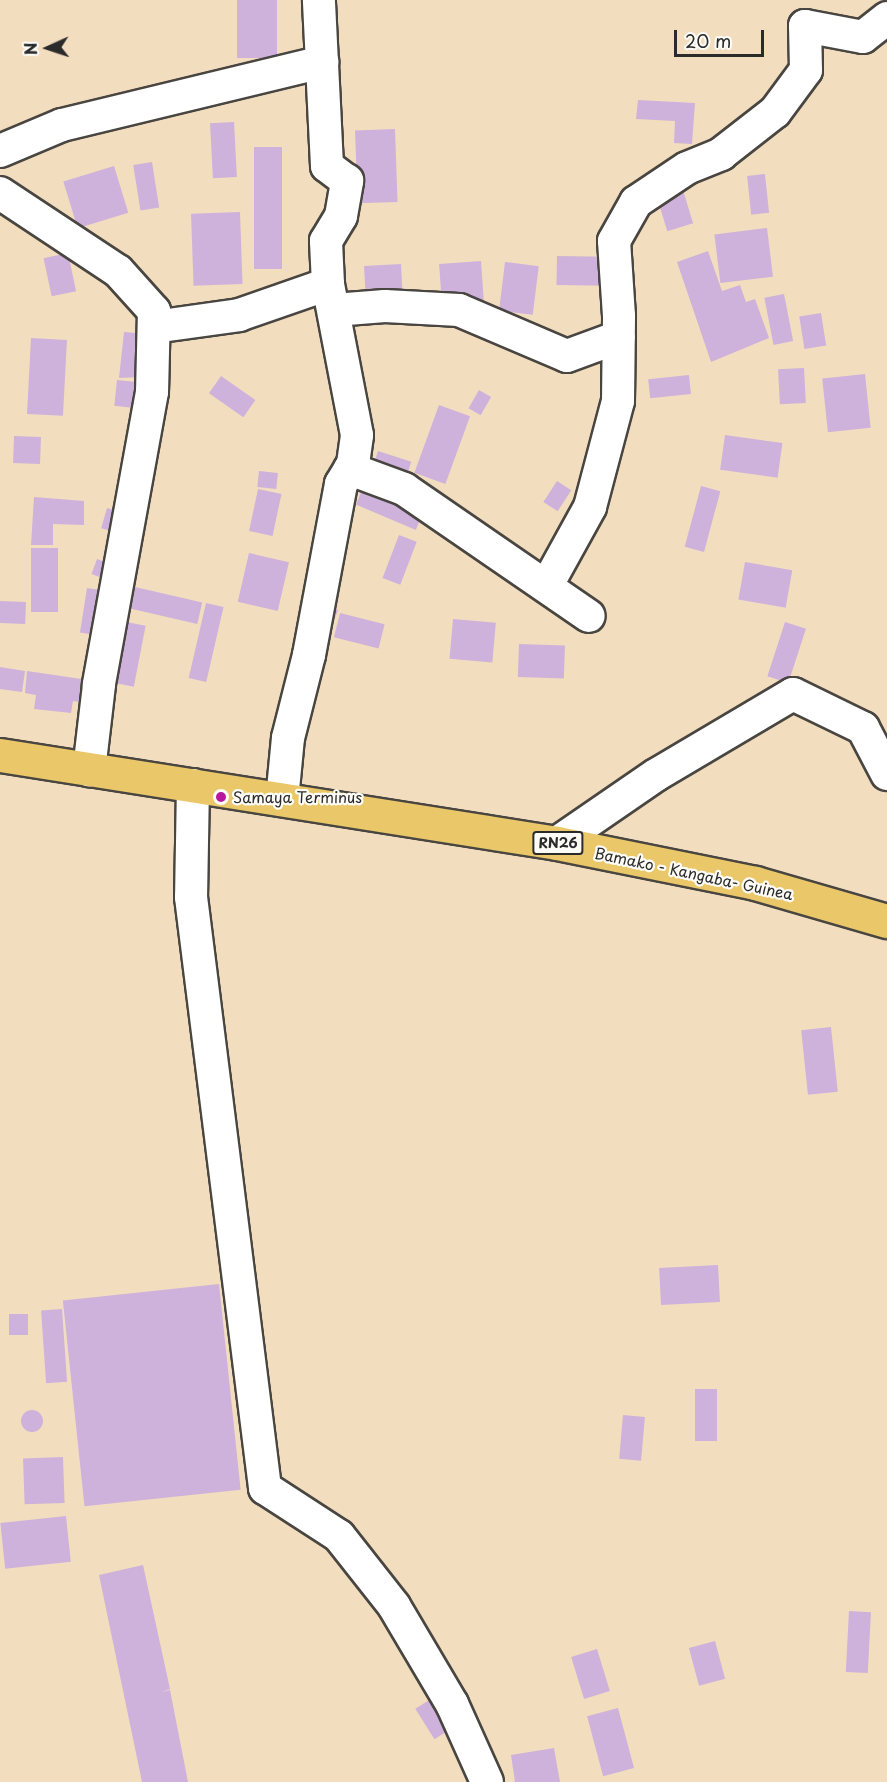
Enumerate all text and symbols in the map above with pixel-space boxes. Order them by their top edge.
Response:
north arrow [18,18,78,78]
scale bar [677,18,767,56]
text: 20 m [685,27,731,54]
text: N [18,42,42,56]
place label: Samaya Terminus [233,788,363,806]
marker: Samaya Terminus [214,790,228,804]
road number: RN26 [531,832,585,854]
street label: Bamako - Kangaba- Guinea [593,843,795,903]

